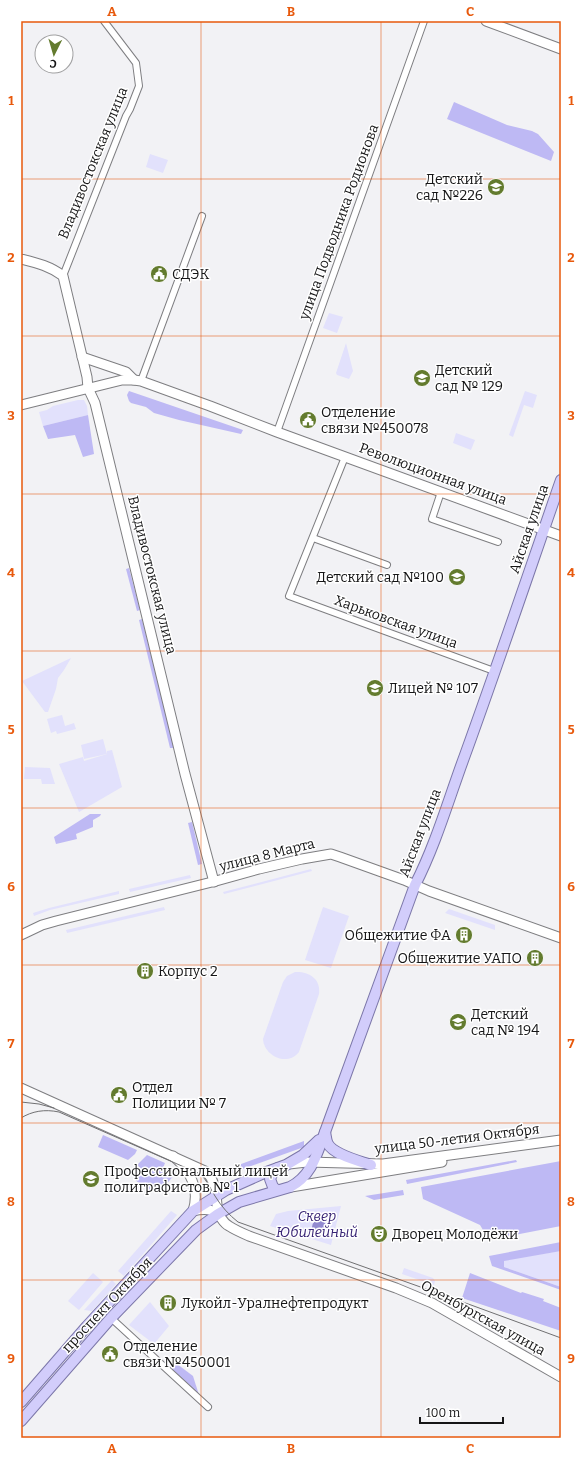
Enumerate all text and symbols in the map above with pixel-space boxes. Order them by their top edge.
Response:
text: A [107,4,117,19]
text: B [287,4,295,19]
text: C [466,4,474,19]
north arrow [34,34,74,74]
text: С [49,57,57,70]
street label: Владивостокская улица [55,84,131,241]
text: 1 [8,93,14,108]
text: 1 [568,93,574,108]
street label: улица Подводника Родионова [295,122,382,323]
place label: Детский сад №226 [416,171,483,204]
school or university icon: Детский сад №226 [486,177,506,197]
text: 2 [7,250,15,265]
text: 2 [567,250,575,265]
public building icon: СДЭК [149,264,169,284]
place label: СДЭК [172,266,209,283]
place label: Детский сад № 129 [435,362,503,395]
school or university icon: Детский сад № 129 [412,368,432,388]
place label: Отделение связи №450078 [321,404,429,437]
text: 3 [7,408,15,423]
text: 3 [567,408,575,423]
public building icon: Отделение связи №450078 [298,410,318,430]
street label: Революционная улица [357,439,509,509]
street label: Айская улица [506,482,552,576]
street label: Владивостокская улица [124,494,180,656]
text: 4 [7,565,15,580]
text: 4 [567,565,575,580]
school or university icon: Детский сад №100 [447,567,467,587]
place label: Детский сад №100 [317,569,444,586]
street label: Харьковская улица [332,592,460,652]
school or university icon: Лицей № 107 [365,678,385,698]
place label: Лицей № 107 [388,680,478,697]
text: 5 [7,722,15,737]
text: 5 [567,722,575,737]
street label: Айская улица [395,786,445,880]
street label: улица 8 Марта [217,835,317,875]
text: 6 [7,879,15,894]
text: 6 [567,879,575,894]
building icon: Общежитие ФА [454,925,474,945]
place label: Общежитие ФА [345,927,451,944]
building icon: Общежитие УАПО [525,948,545,968]
place label: Общежитие УАПО [397,950,522,967]
building icon: Корпус 2 [135,961,155,981]
place label: Корпус 2 [158,963,218,980]
place label: Детский сад № 194 [471,1006,539,1039]
school or university icon: Детский сад № 194 [448,1012,468,1032]
text: 7 [8,1036,15,1051]
text: 7 [568,1036,575,1051]
place label: Отдел Полиции № 7 [132,1079,226,1112]
public building icon: Отдел Полиции № 7 [109,1085,129,1105]
street label: улица 50-летия Октября [373,1120,541,1158]
place label: Профессиональный лицей полиграфистов № 1 [104,1163,288,1196]
school or university icon: Профессиональный лицей полиграфистов № 1 [81,1169,101,1189]
text: 8 [7,1194,15,1209]
text: 8 [567,1194,575,1209]
park label: Сквер Юбилейный [276,1208,358,1241]
theatre icon: Дворец Молодёжи [369,1224,389,1244]
place label: Дворец Молодёжи [392,1226,518,1243]
street label: проспект Октября [58,1254,156,1356]
street label: Оренбургская улица [418,1277,548,1359]
building icon: Лукойл-Уралнефтепродукт [158,1293,178,1313]
place label: Лукойл-Уралнефтепродукт [181,1295,368,1312]
place label: Отделение связи №450001 [123,1338,230,1371]
public building icon: Отделение связи №450001 [100,1344,120,1364]
text: 9 [7,1351,15,1366]
text: 9 [567,1351,575,1366]
scale bar [420,1399,503,1425]
text: 100 m [426,1406,461,1420]
text: A [107,1441,117,1456]
text: B [287,1441,295,1456]
text: C [466,1441,474,1456]

